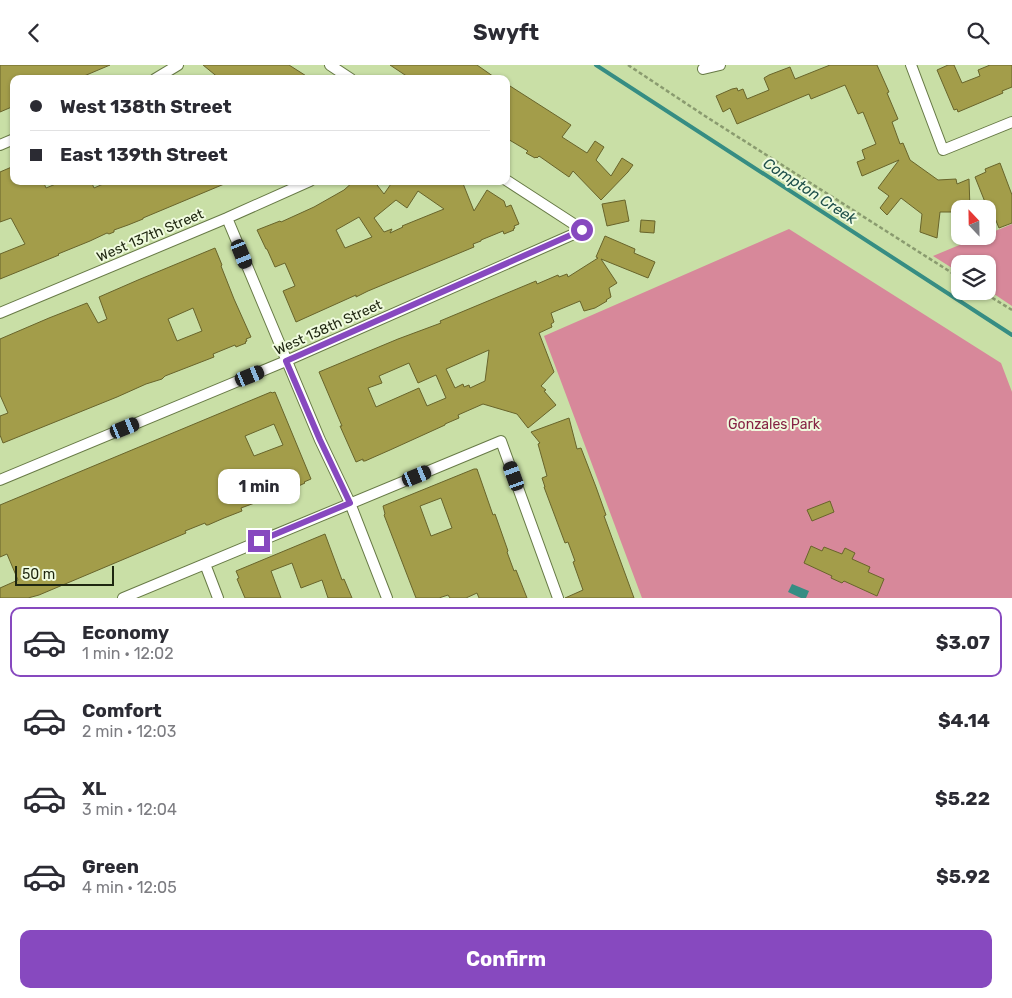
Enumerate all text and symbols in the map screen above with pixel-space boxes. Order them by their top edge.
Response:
icon: back [20,19,48,47]
text: Swyft [473,19,539,46]
icon: search [964,19,992,47]
text: West 138th Street [60,95,232,118]
text: East 139th Street [60,143,228,166]
water label: Compton Creek [760,154,860,228]
north arrow [951,200,996,245]
map controls [951,200,996,300]
street label: West 137th Street [94,205,207,266]
route start [571,219,593,241]
car [229,237,254,271]
button: layers [951,255,996,300]
street label: West 138th Street [272,296,385,359]
car [233,363,266,389]
car [108,415,141,441]
park label: Gonzales Park [728,416,821,433]
car [501,459,526,493]
car [400,463,433,489]
callout: 1 min [218,469,300,503]
text: 1 min [239,477,279,496]
route end [248,530,270,552]
scale bar [15,563,114,586]
text: 50 m [22,566,55,583]
icon: car [22,620,67,665]
text: Economy [82,621,169,644]
text: $3.07 [936,631,990,654]
text: 1 min · 12:02 [82,644,174,663]
icon: car [22,698,67,743]
text: Comfort [82,699,162,722]
text: $4.14 [938,709,990,732]
text: 2 min · 12:03 [82,722,176,741]
icon: car [22,776,67,821]
text: XL [82,777,106,800]
text: $5.22 [935,787,990,810]
text: 3 min · 12:04 [82,800,177,819]
icon: car [22,854,67,899]
text: Green [82,855,139,878]
text: $5.92 [936,865,990,888]
text: 4 min · 12:05 [82,878,177,897]
button: Confirm [20,930,992,988]

